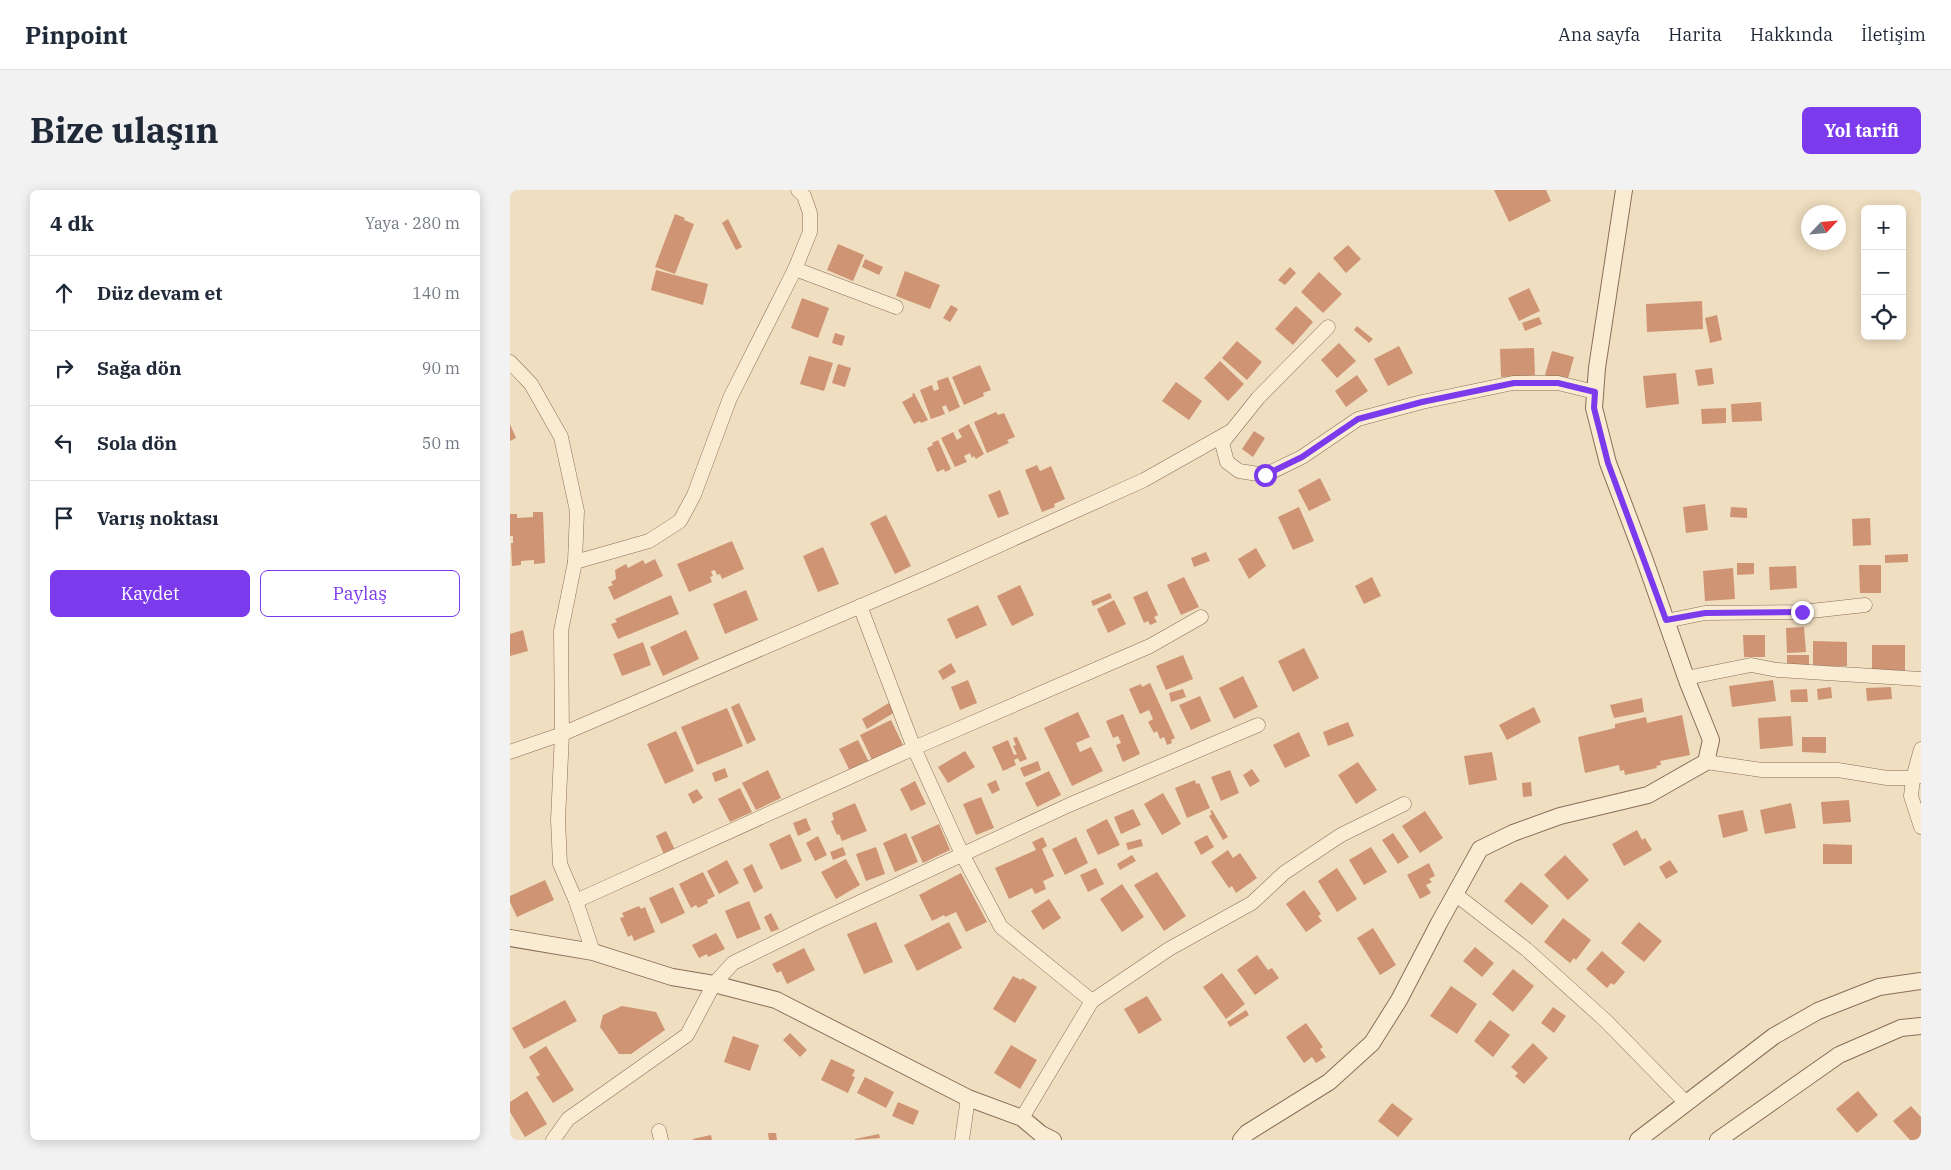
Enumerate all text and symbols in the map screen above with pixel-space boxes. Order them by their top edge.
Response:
text: Pinpoint [25,19,127,51]
text: Ana sayfa [1558,23,1640,46]
text: Harita [1668,23,1722,46]
text: Hakkında [1750,23,1833,46]
text: İletişim [1861,23,1926,46]
text: Bize ulaşın [30,107,219,153]
button: Yol tarifi [1802,107,1921,154]
north arrow [1801,205,1846,250]
map controls [1861,205,1906,340]
button: + [1861,205,1906,250]
text: 4 dk [50,209,94,237]
text: Yaya · 280 m [365,213,460,233]
button: − [1861,250,1906,295]
icon: ahead [50,279,78,307]
text: Düz devam et [97,281,222,305]
text: 140 m [412,283,460,303]
button: locate [1861,295,1906,340]
icon: right [50,354,78,382]
text: Sağa dön [97,356,181,380]
text: 90 m [422,358,460,378]
icon: left [50,429,78,457]
text: Sola dön [97,431,177,455]
text: 50 m [422,433,460,453]
route start [1254,464,1277,487]
icon: arrive [50,504,78,532]
text: Varış noktası [97,506,219,530]
button: Kaydet [50,570,250,617]
button: Paylaş [260,570,460,617]
route end [1791,601,1814,624]

